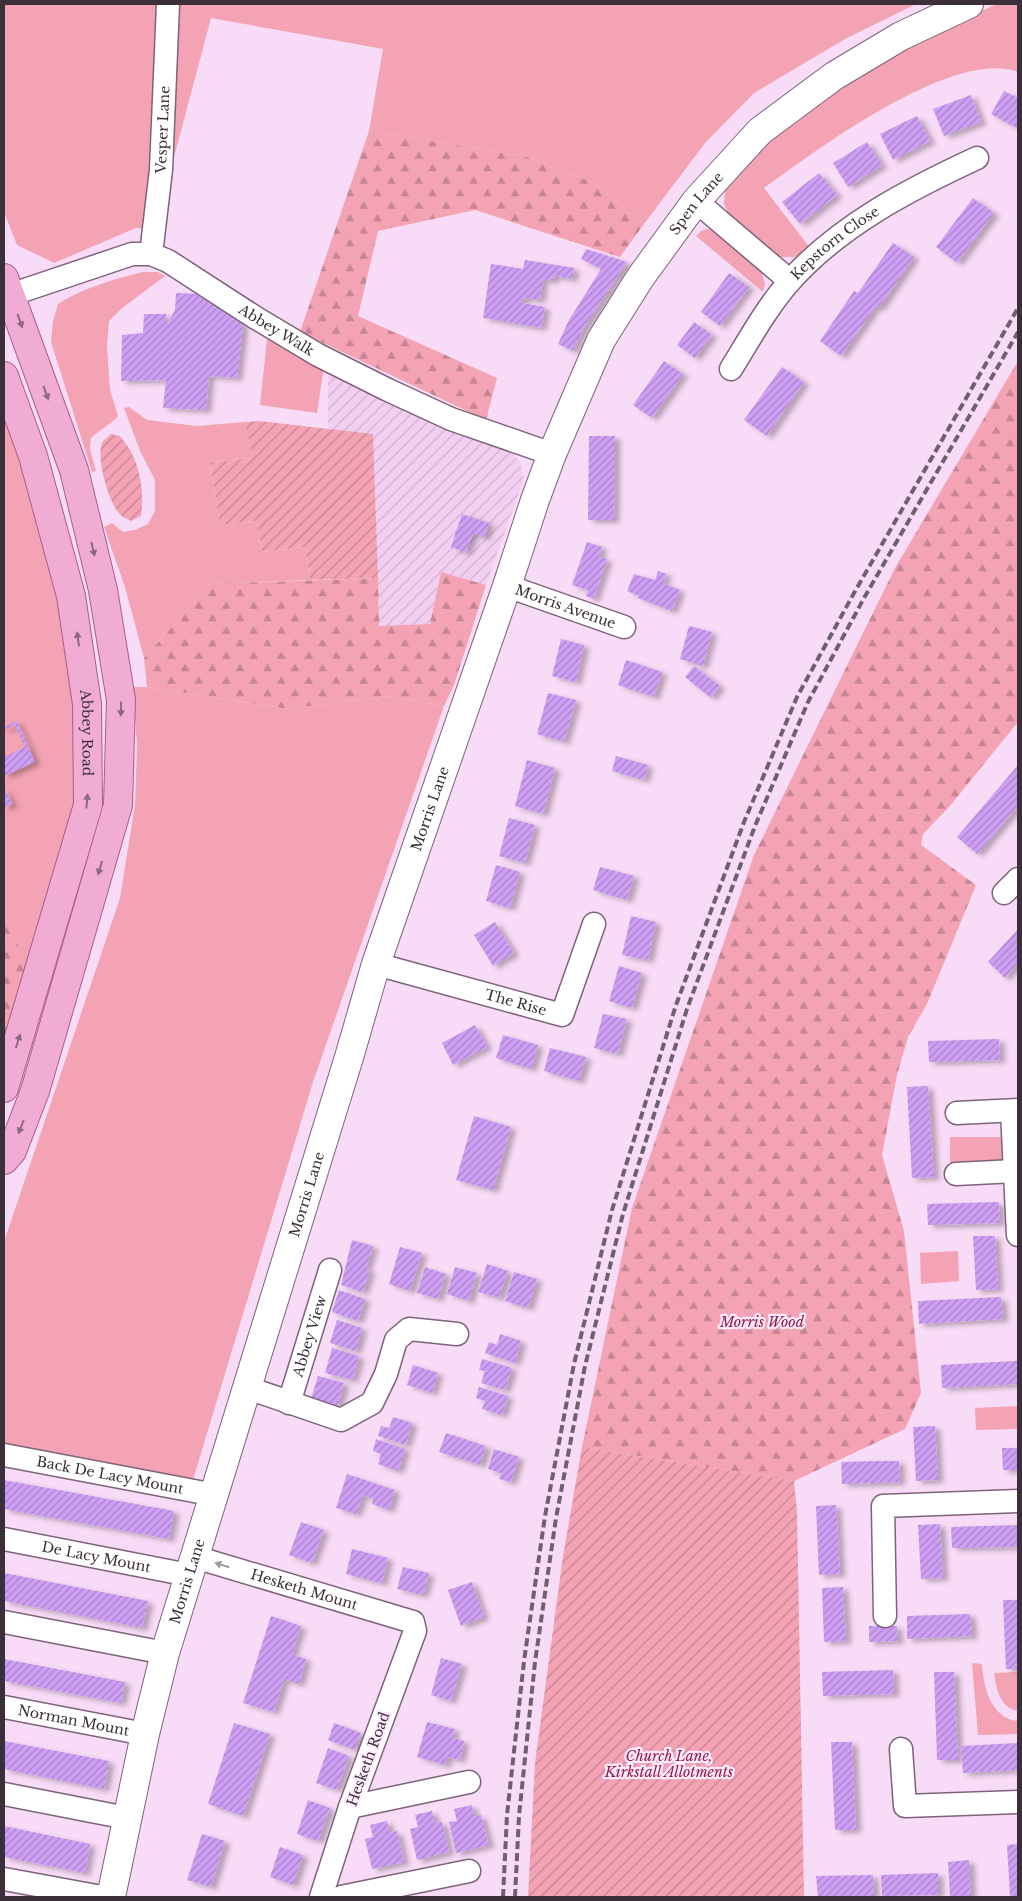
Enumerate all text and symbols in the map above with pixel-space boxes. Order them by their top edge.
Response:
street label: Vesper Lane [152,85,174,175]
street label: Spen Lane [665,168,727,238]
street label: Kepstorn Close [787,202,882,284]
street label: Abbey Walk [234,300,318,360]
one-way arrow [16,314,24,329]
one-way arrow [43,386,50,401]
one-way arrow [89,541,97,556]
street label: Morris Avenue [513,581,618,632]
one-way arrow [73,631,81,647]
street label: Abbey Road [76,687,97,777]
one-way arrow [117,701,125,717]
street label: Morris Lane [407,764,453,853]
one-way arrow [83,793,91,809]
one-way arrow [96,861,104,876]
street label: The Rise [483,985,549,1019]
one-way arrow [14,1033,22,1048]
one-way arrow [17,1120,25,1134]
street label: Morris Lane [285,1150,328,1239]
street label: Abbey View [288,1293,331,1380]
park label: Morris Wood [719,1313,805,1331]
street label: Back De Lacy Mount [35,1452,186,1498]
street label: Morris Lane [166,1536,209,1626]
street label: De Lacy Mount [40,1538,153,1577]
one-way arrow [214,1560,229,1568]
street label: Hesketh Mount [249,1565,360,1614]
street label: Norman Mount [17,1701,132,1740]
street label: Hesketh Road [343,1709,394,1809]
park label: Church Lane, Kirkstall Allotments [604,1747,733,1781]

